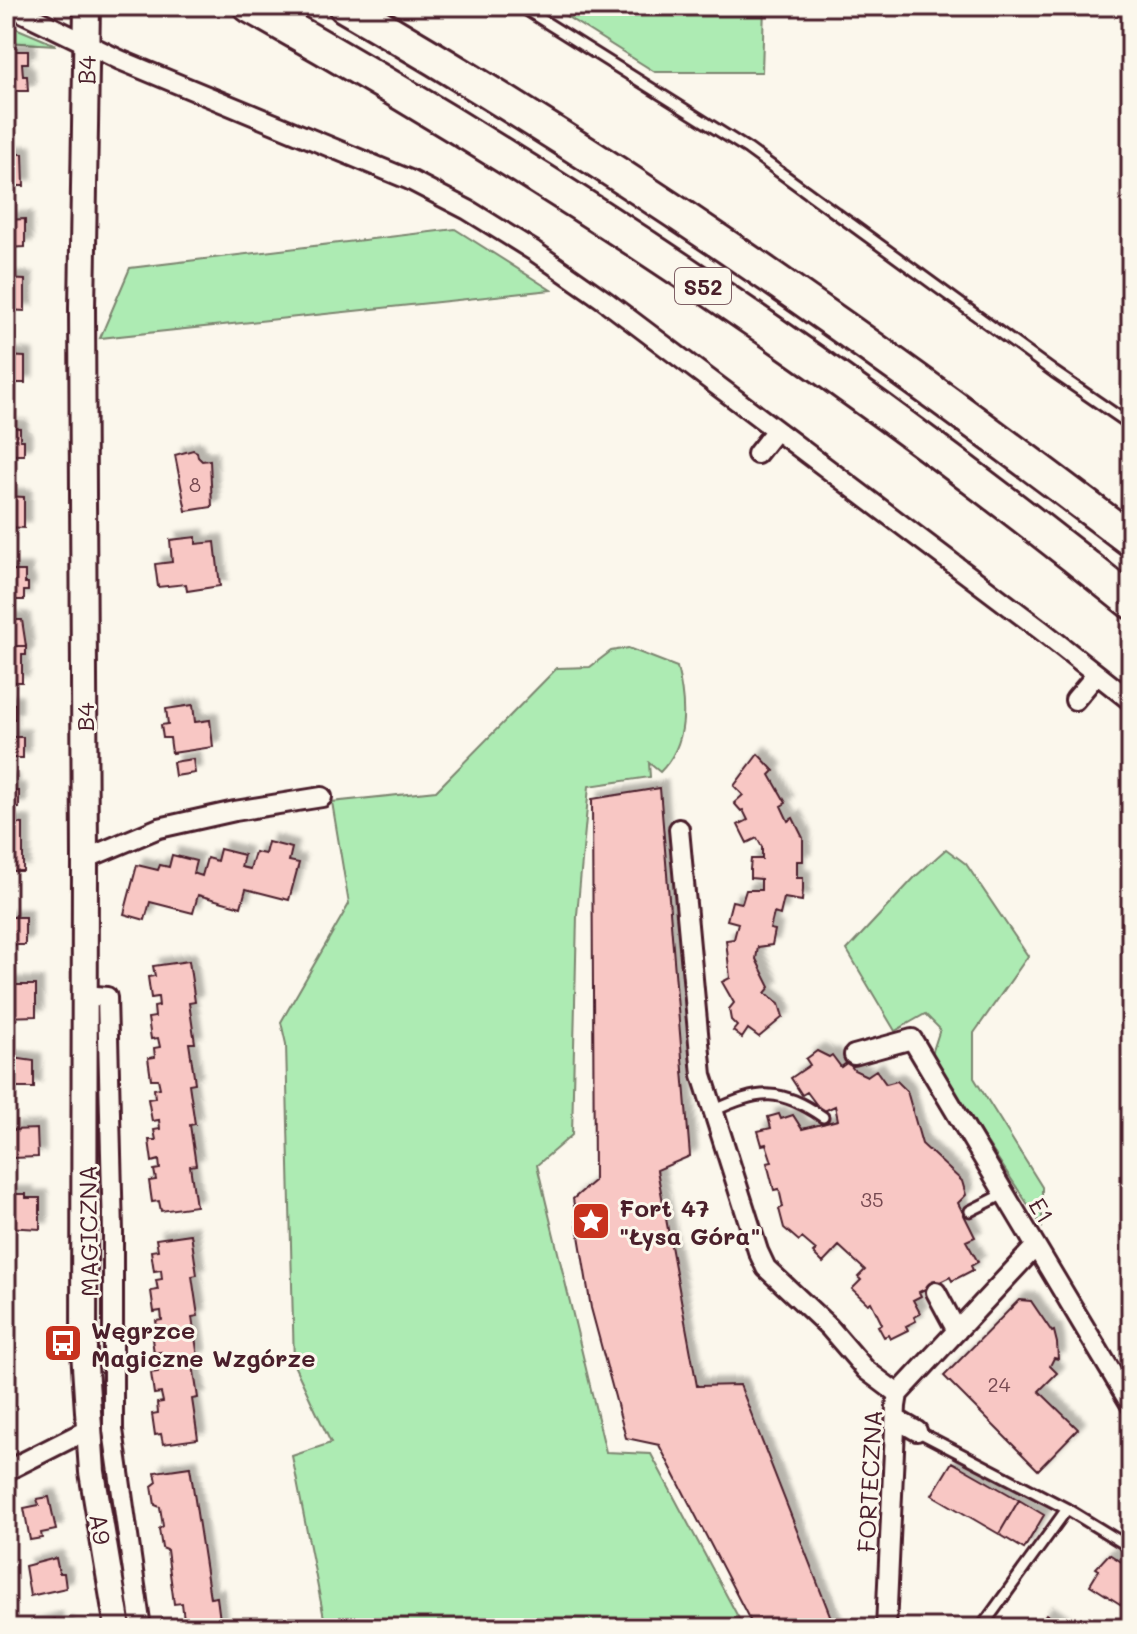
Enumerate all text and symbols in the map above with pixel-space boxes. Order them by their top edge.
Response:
street label: B4 [70,55,102,85]
road number: S52 [675,268,731,304]
house number: 8 [189,471,201,497]
street label: B4 [69,703,100,732]
street label: MAGICZNA [71,1165,105,1297]
house number: 35 [860,1186,884,1212]
place label: Fort 47 "Łysa Góra" [619,1192,761,1251]
street label: E1 [1022,1192,1062,1228]
place icon: Fort 47 "Łysa Góra" [570,1200,612,1242]
place label: Węgrzce Magiczne Wzgórze [91,1314,315,1373]
bus stop icon: Węgrzce Magiczne Wzgórze [42,1322,84,1364]
house number: 24 [988,1371,1011,1397]
street label: FORTECZNA [850,1409,888,1553]
street label: A9 [83,1511,119,1547]

